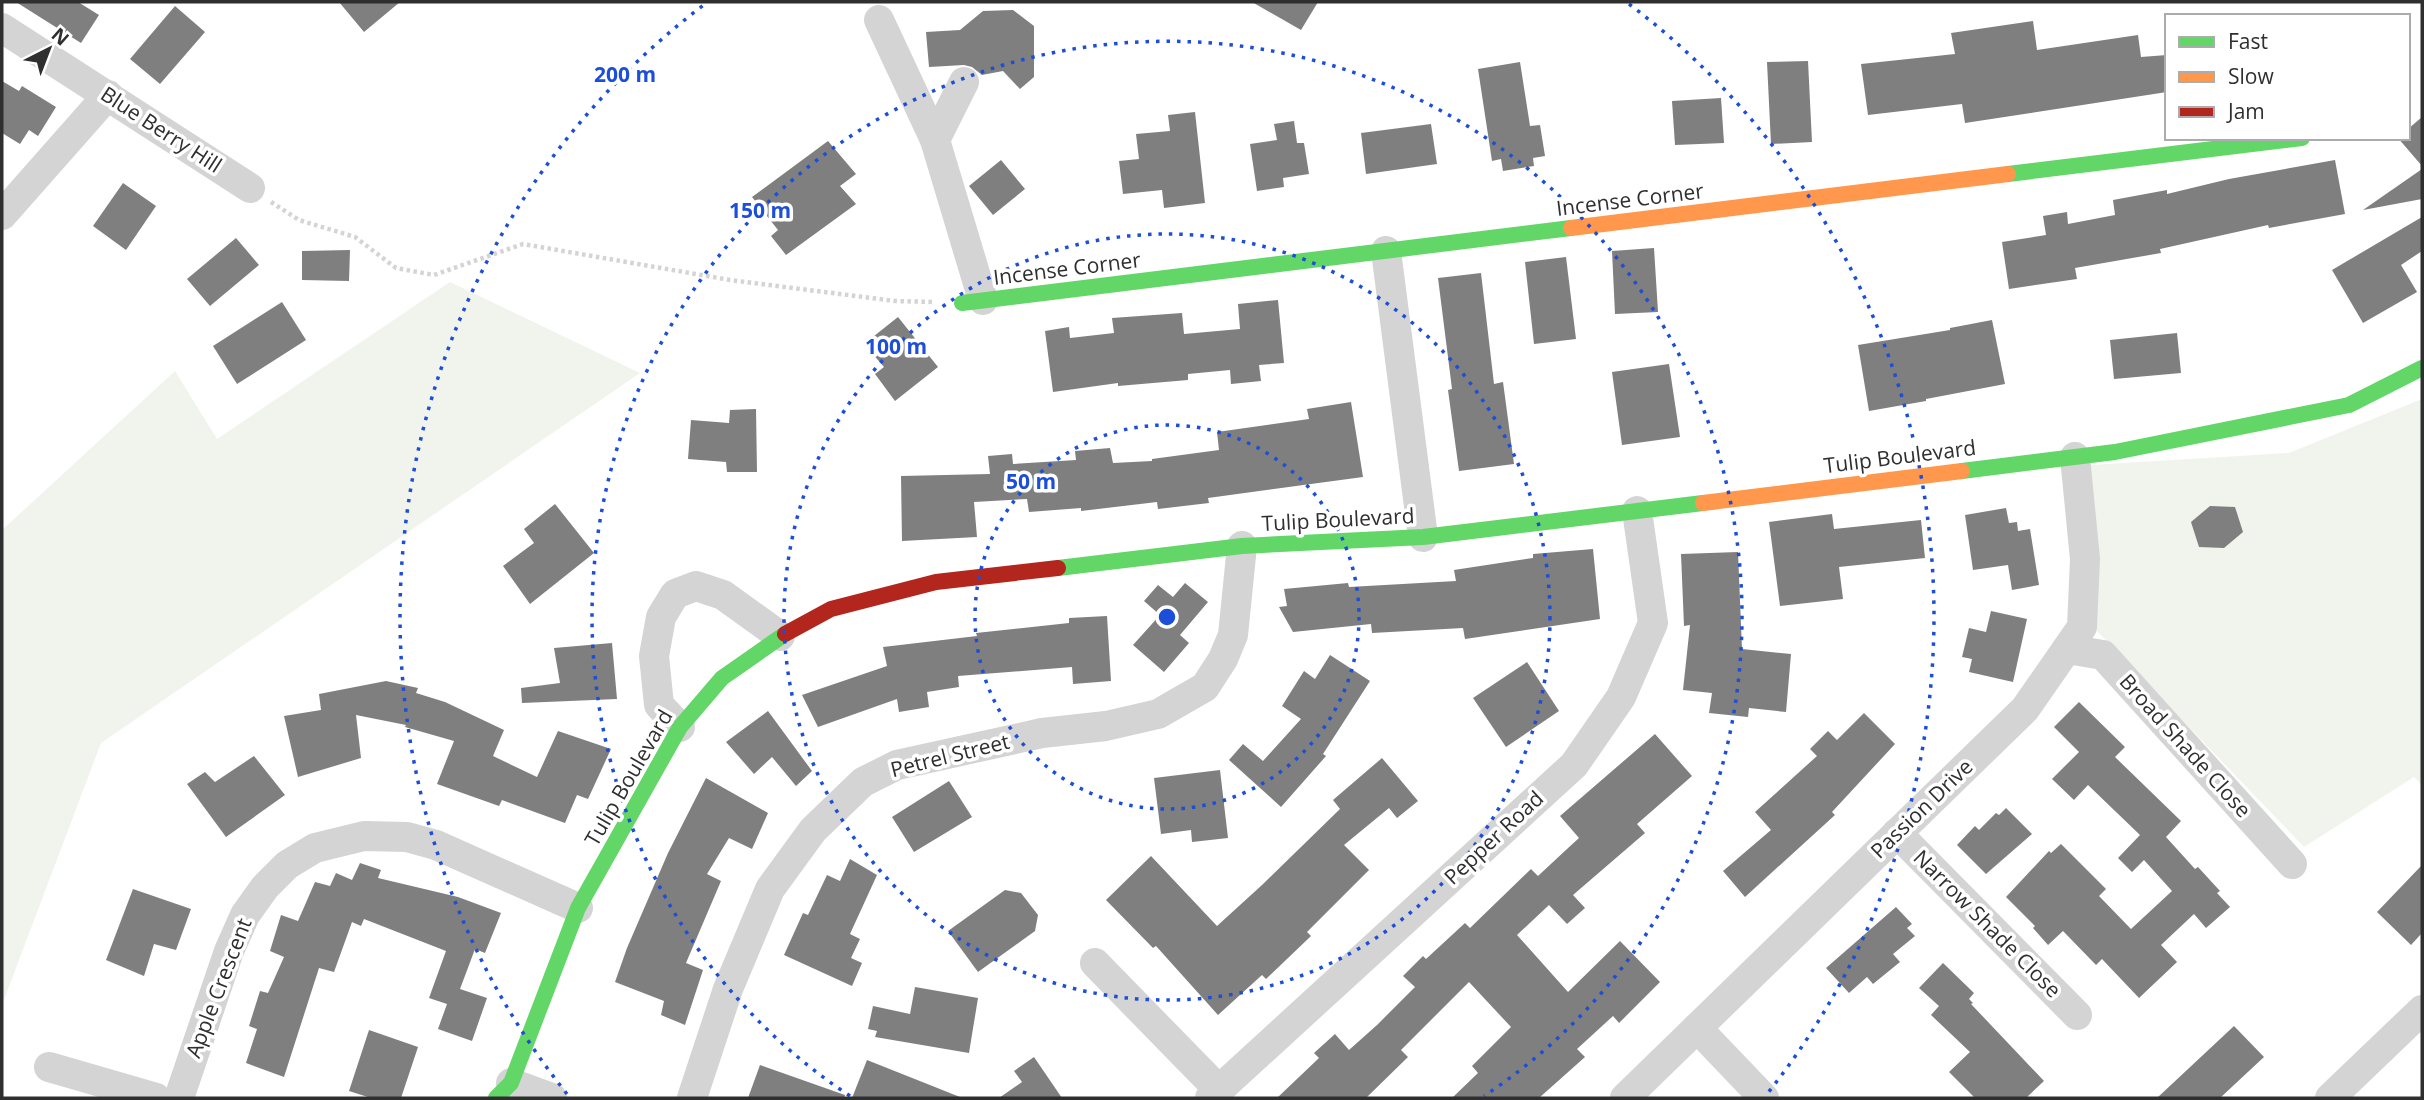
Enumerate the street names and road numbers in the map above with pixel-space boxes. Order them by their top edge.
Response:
street label: Blue Berry Hill [96,80,227,179]
street label: Incense Corner [1555,176,1706,222]
street label: Incense Corner [992,245,1143,291]
street label: Tulip Boulevard [1822,433,1978,479]
street label: Tulip Boulevard [1261,501,1415,537]
street label: Broad Shade Close [2114,668,2258,823]
street label: Tulip Boulevard [578,704,679,851]
street label: Petrel Street [887,727,1012,783]
street label: Passion Drive [1864,752,1979,864]
street label: Pepper Road [1438,784,1549,890]
street label: Narrow Shade Close [1908,843,2068,1003]
street label: Apple Crescent [179,914,258,1061]

